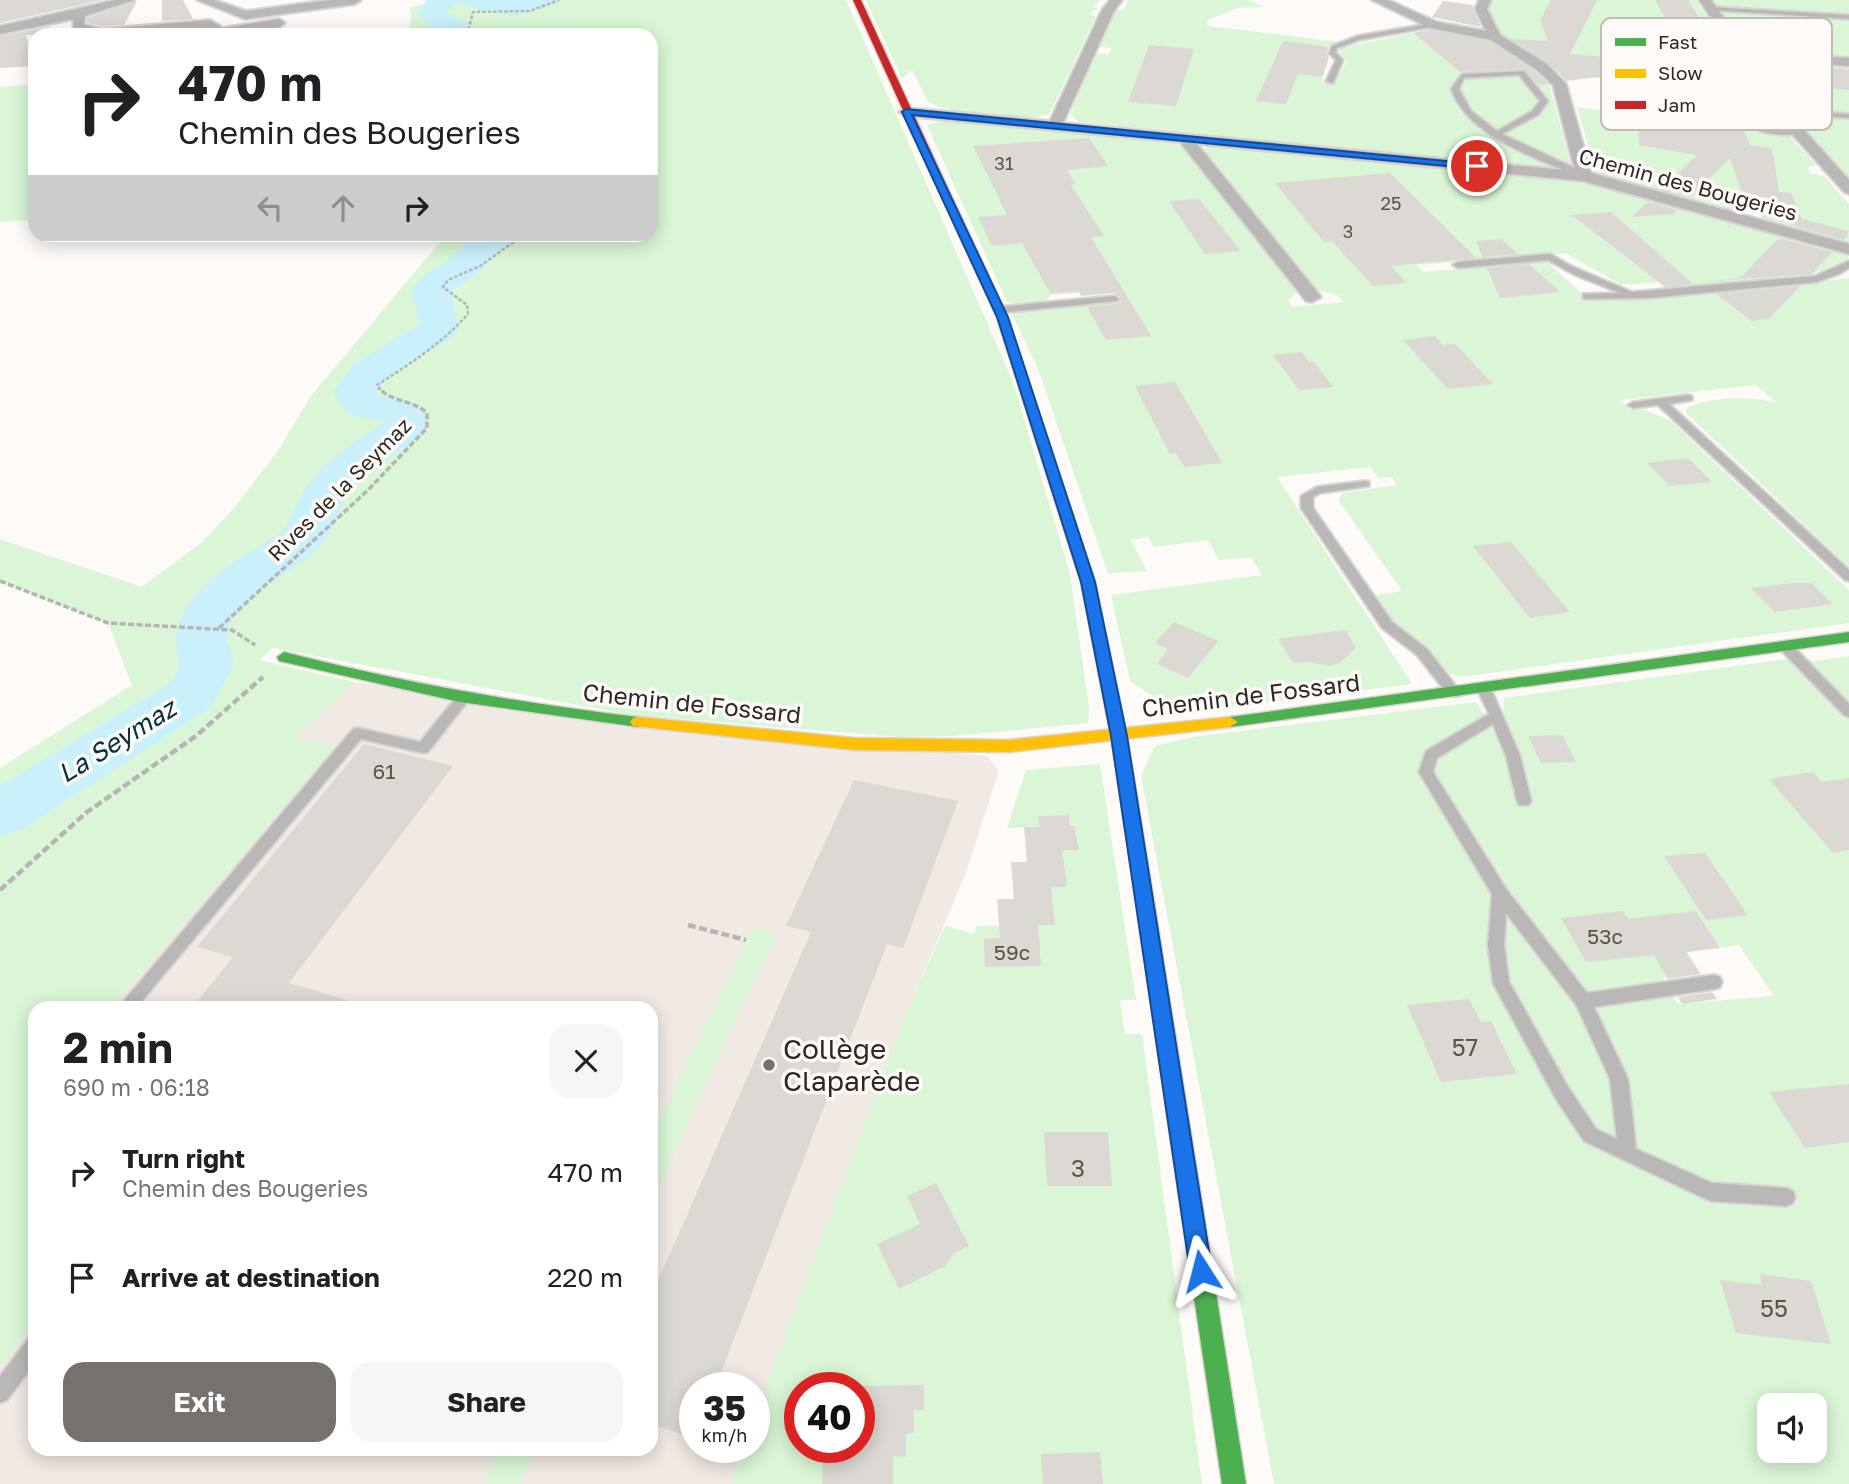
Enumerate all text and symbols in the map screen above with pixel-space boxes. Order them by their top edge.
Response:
legend [1601,18,1832,130]
text: Fast [1658,30,1697,53]
text: 470 m [178,53,322,112]
icon: right [63,56,154,147]
text: Slow [1658,61,1703,84]
text: Jam [1658,93,1696,116]
text: Chemin des Bougeries [178,113,521,151]
pin [1447,136,1507,196]
street label: Chemin des Bougeries [1576,142,1800,226]
icon: arrive [1458,147,1496,185]
house number: 31 [994,152,1014,174]
icon: left [251,189,289,227]
icon: ahead [324,189,362,227]
icon: right [397,189,435,227]
house number: 25 [1381,192,1401,214]
house number: 3 [1343,220,1353,242]
street label: Rives de la Seymaz [262,412,416,566]
street label: Chemin de Fossard [1140,667,1361,722]
street label: Chemin de Fossard [582,677,803,728]
water label: La Seymaz [52,691,184,789]
house number: 61 [373,758,395,784]
house number: 53c [1587,923,1623,949]
house number: 59c [994,939,1030,965]
text: 2 min [63,1022,173,1072]
button: close [549,1024,623,1098]
place label: Collège Claparède [783,1032,920,1097]
house number: 57 [1452,1032,1478,1061]
marker: Collège Claparède [761,1057,777,1073]
text: 690 m · 06:18 [63,1073,210,1101]
text: Turn right [122,1143,245,1174]
house number: 3 [1071,1153,1085,1182]
icon: right [63,1154,101,1192]
text: 470 m [548,1157,623,1188]
text: Chemin des Bougeries [122,1174,368,1202]
position arrow [1164,1234,1238,1308]
icon: arrive [63,1259,101,1297]
text: Arrive at destination [122,1262,380,1293]
text: 220 m [547,1262,623,1293]
house number: 55 [1760,1293,1788,1322]
button: Exit [63,1362,336,1442]
button: Share [350,1362,623,1442]
speed limit sign: 40 [784,1372,875,1463]
text: 35 [703,1387,746,1429]
map controls [1757,1393,1827,1463]
button: sound [1757,1393,1827,1463]
text: km/h [702,1424,747,1446]

